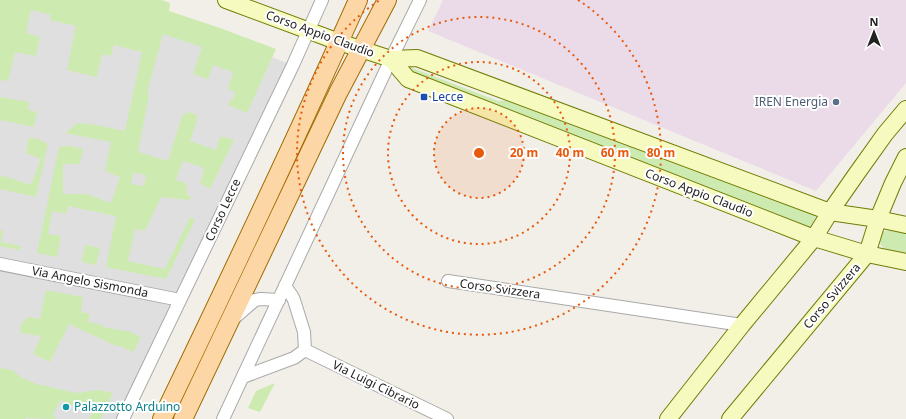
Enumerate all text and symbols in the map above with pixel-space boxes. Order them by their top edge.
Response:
street label: Corso Appio Claudio [264,6,377,61]
north arrow [854,12,894,52]
text: N [870,14,878,29]
place label: Lecce [432,88,464,105]
marker: Lecce [419,92,429,102]
place label: IREN Energia [755,93,828,110]
marker: IREN Energia [831,97,841,107]
text: 20 m [510,144,538,161]
text: 40 m [556,144,584,161]
text: 60 m [601,144,629,161]
text: 80 m [647,144,675,161]
centre of rings [472,146,486,160]
street label: Corso Appio Claudio [643,164,756,221]
street label: Corso Lecce [201,176,245,244]
street label: Corso Svizzera [799,259,864,332]
street label: Via Angelo Sismonda [30,262,150,301]
street label: Corso Svizzera [459,274,541,303]
street label: Via Luigi Cibrario [330,356,423,413]
place label: Palazzotto Arduino [74,398,180,415]
marker: Palazzotto Arduino [61,402,71,412]

